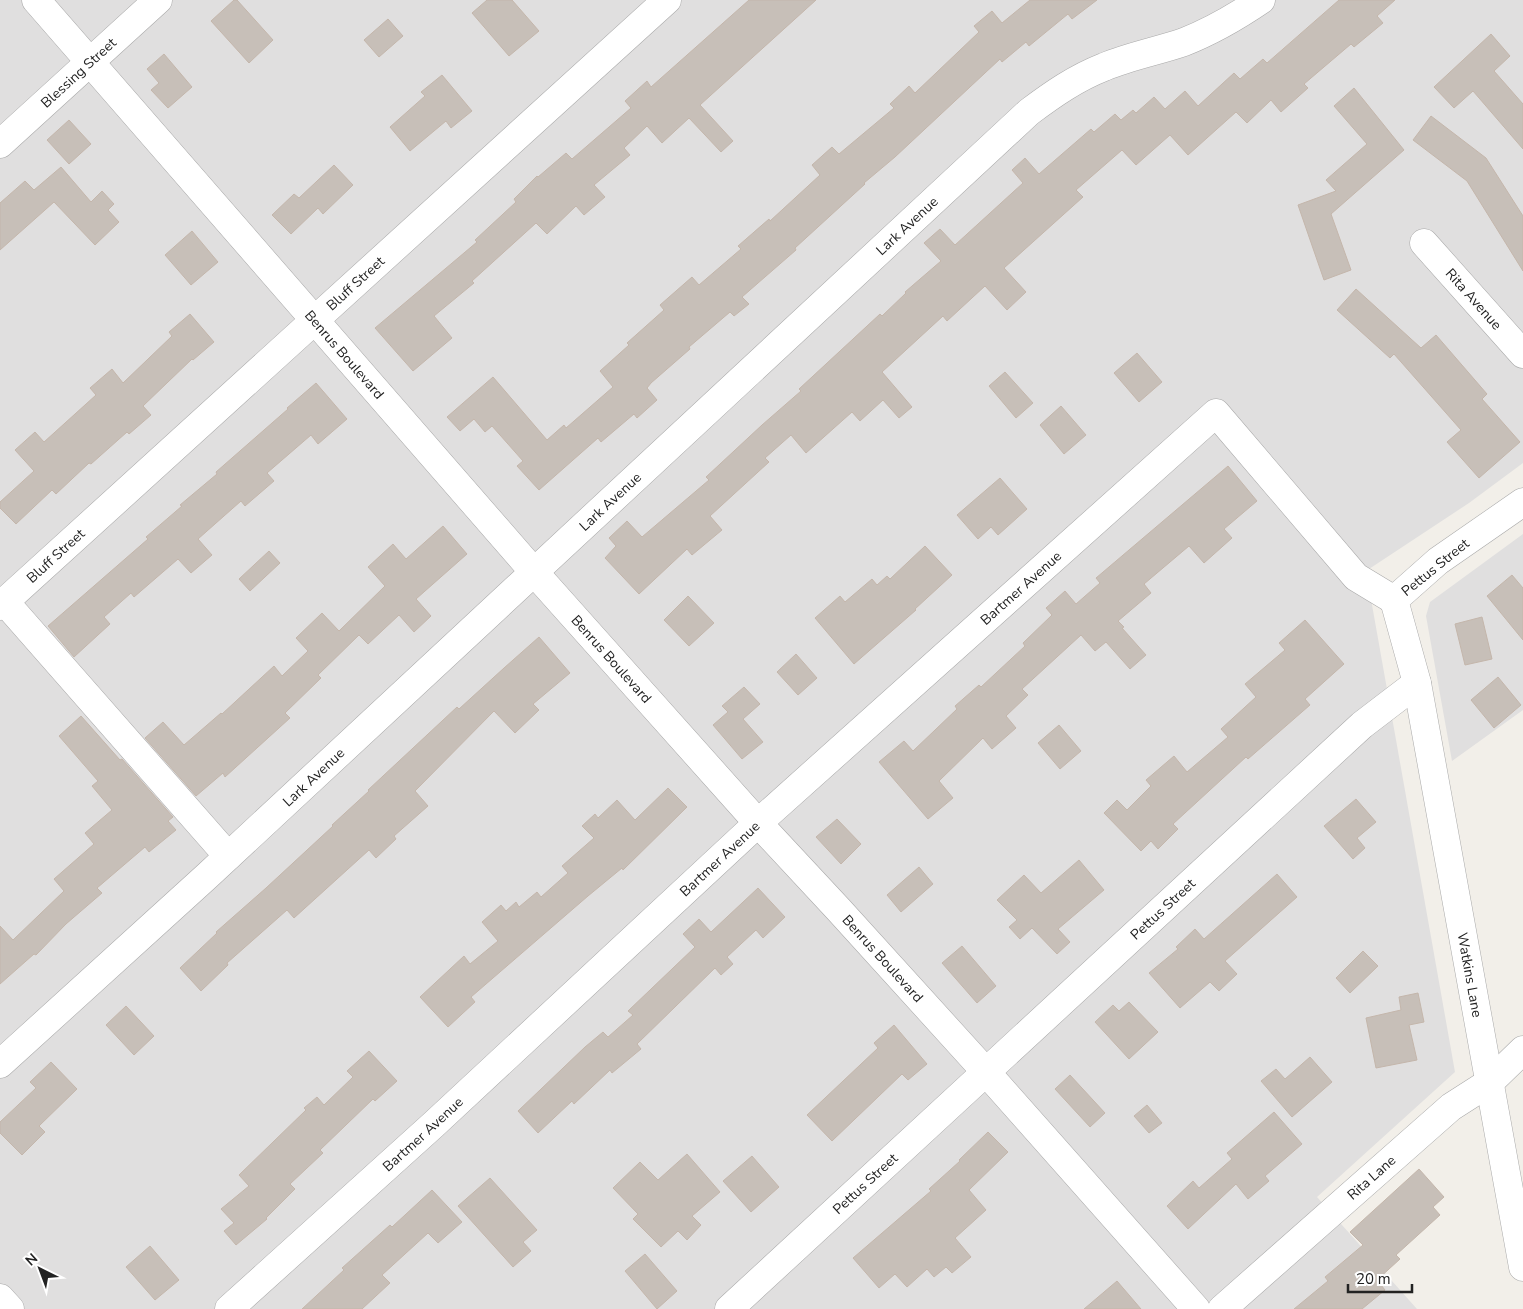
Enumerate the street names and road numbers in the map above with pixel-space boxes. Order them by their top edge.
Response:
street label: Blessing Street [37,34,121,112]
street label: Lark Avenue [872,192,942,260]
street label: Bluff Street [322,252,389,315]
street label: Rita Avenue [1441,265,1506,334]
street label: Benrus Boulevard [300,306,388,403]
street label: Lark Avenue [575,468,646,535]
street label: Bluff Street [23,524,89,587]
street label: Pettus Street [1397,534,1473,601]
street label: Bartmer Avenue [976,547,1066,630]
street label: Benrus Boulevard [567,611,656,708]
street label: Lark Avenue [279,744,349,811]
street label: Bartmer Avenue [676,817,764,901]
street label: Pettus Street [1126,874,1200,944]
street label: Benrus Boulevard [838,911,927,1007]
street label: Watkins Lane [1452,931,1486,1019]
street label: Bartmer Avenue [379,1093,467,1176]
street label: Pettus Street [829,1149,902,1219]
street label: Rita Lane [1343,1151,1400,1204]

